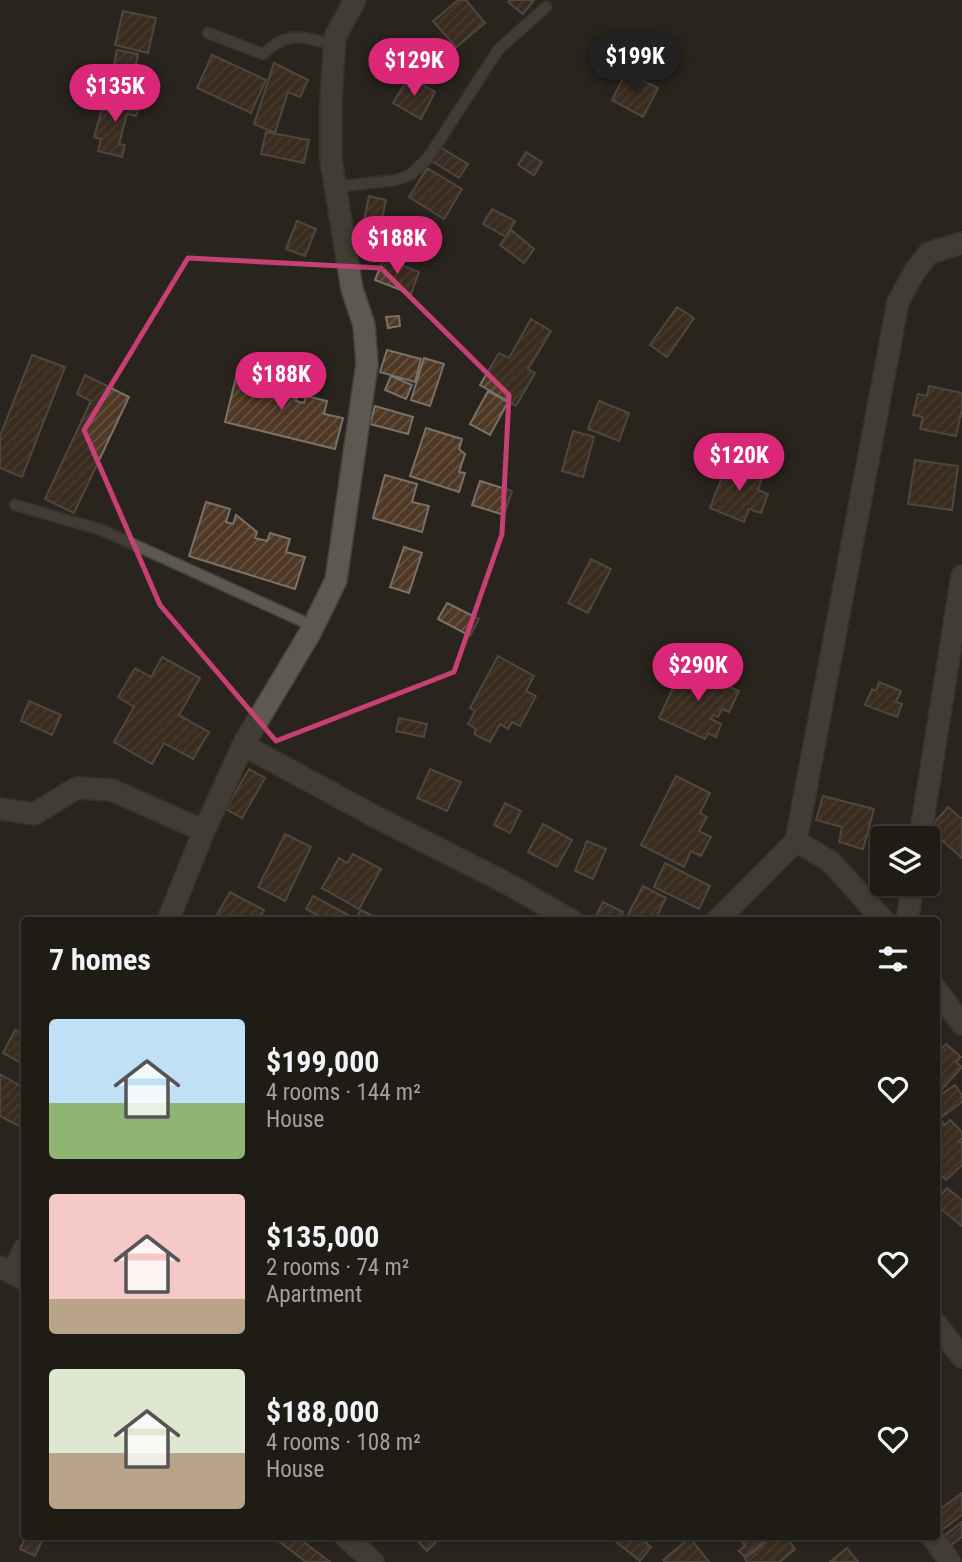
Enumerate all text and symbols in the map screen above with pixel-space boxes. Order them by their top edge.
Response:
pin: $199K [586,34,684,94]
pin: $129K [365,38,463,98]
text: $199K [605,43,665,70]
text: $129K [384,47,444,74]
pin: $135K [66,64,164,124]
text: $135K [85,73,145,100]
pin: $188K [348,216,446,276]
text: $188K [367,225,427,252]
pin: $188K [232,352,330,412]
text: $188K [251,361,311,388]
pin: $120K [690,434,788,493]
text: $120K [709,442,769,469]
pin: $290K [649,644,747,703]
text: $290K [668,652,728,679]
map controls [870,826,940,896]
button: layers [870,826,940,896]
icon: filters [874,940,912,978]
text: 7 homes [49,942,151,977]
text: $199,000 [266,1044,379,1079]
icon: home [105,1047,189,1131]
icon: heart [874,1070,912,1108]
text: 4 rooms · 144 m² [266,1079,421,1106]
text: House [266,1106,324,1133]
text: $135,000 [266,1219,379,1254]
icon: home [105,1222,189,1306]
icon: heart [874,1245,912,1283]
text: 2 rooms · 74 m² [266,1254,409,1281]
text: Apartment [266,1281,362,1308]
text: $188,000 [266,1394,379,1429]
icon: home [105,1397,189,1481]
icon: heart [874,1420,912,1458]
text: 4 rooms · 108 m² [266,1429,421,1456]
text: House [266,1456,324,1483]

